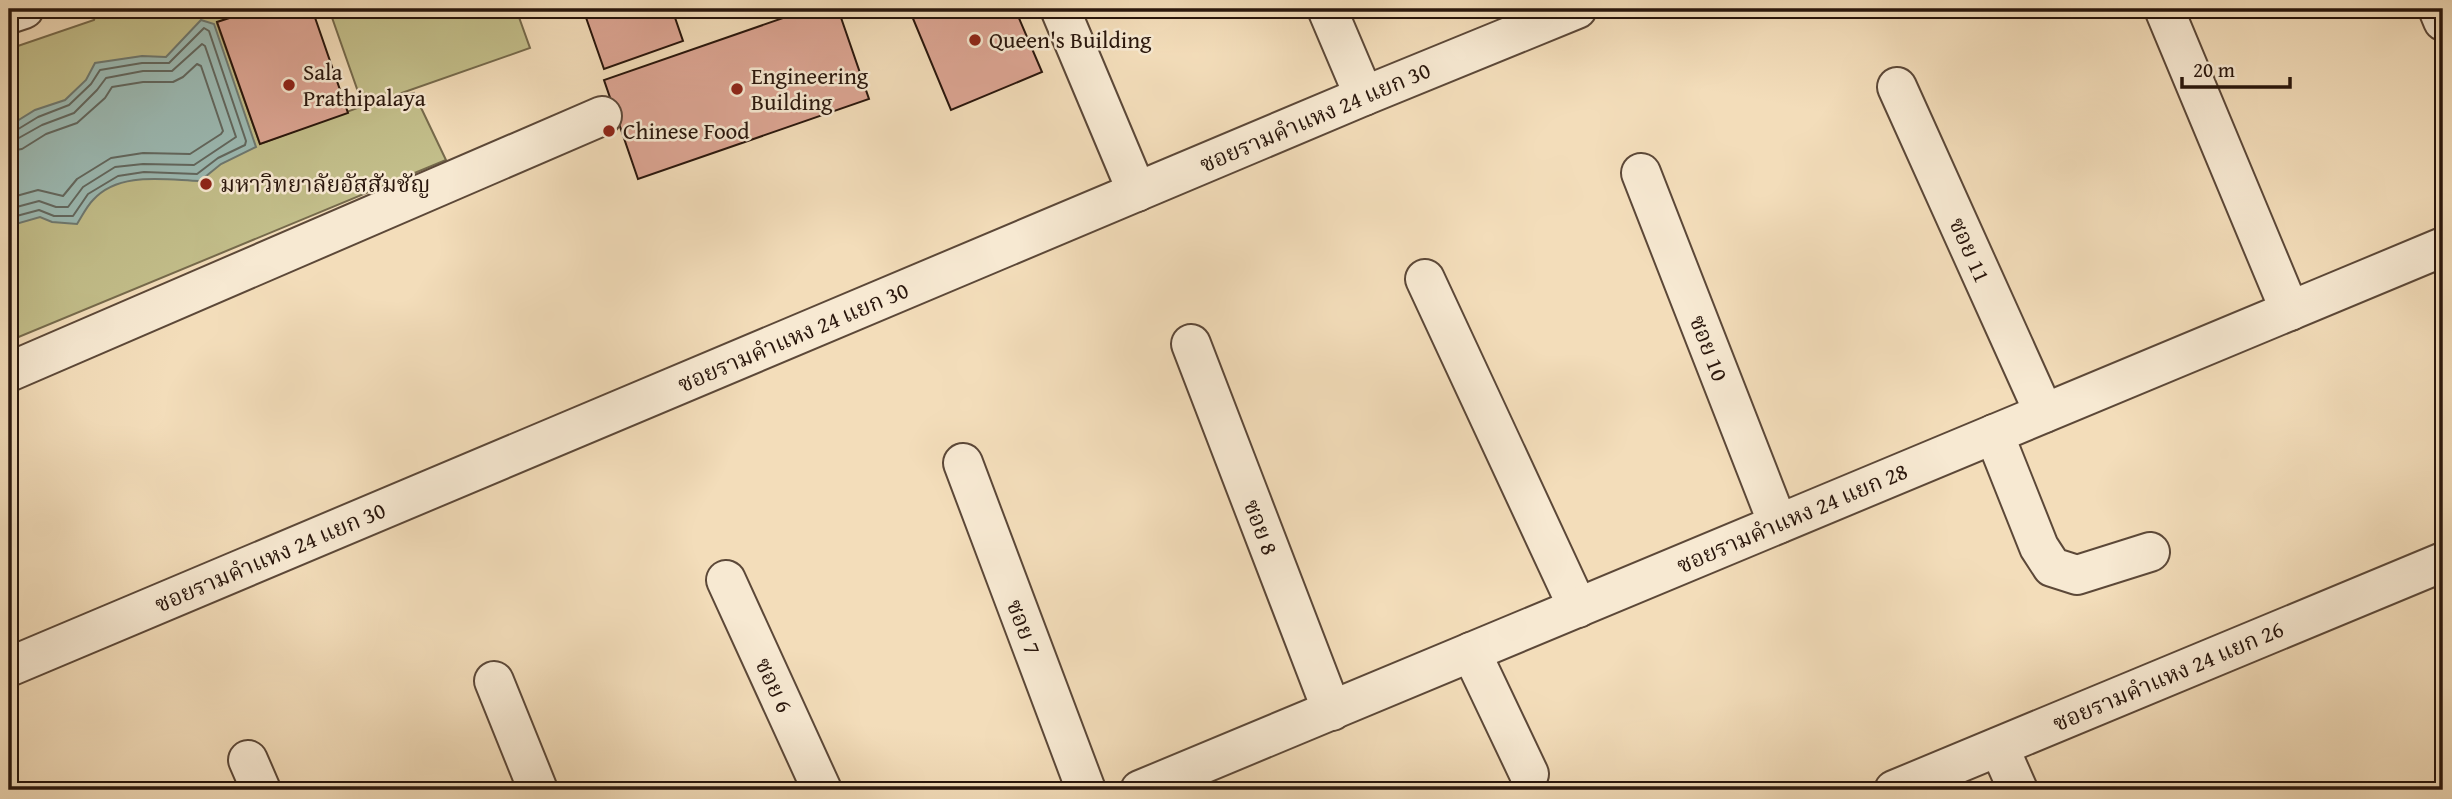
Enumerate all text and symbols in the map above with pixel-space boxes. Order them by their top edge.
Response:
place label: Queen's Building [989,23,1152,56]
marker: Queen's Building [967,32,983,48]
scale bar [2182,46,2291,90]
street label: ซอยรามคำแหง 24 แยก 30 [1194,53,1435,180]
text: 20 m [2193,54,2235,85]
place label: Sala Prathipalaya [303,55,426,114]
place label: Engineering Building [751,59,869,118]
marker: Sala Prathipalaya [281,77,297,93]
marker: Engineering Building [729,81,745,97]
place label: Chinese Food [623,114,750,147]
marker: Chinese Food [601,123,617,139]
place label: มหาวิทยาลัยอัสสัมชัญ [220,167,430,200]
marker: มหาวิทยาลัยอัสสัมชัญ [198,176,214,192]
street label: ซอย 11 [1941,212,1999,288]
street label: ซอยรามคำแหง 24 แยก 30 [672,273,913,400]
street label: ซอย 10 [1682,310,1737,386]
street label: ซอยรามคำแหง 24 แยก 28 [1671,454,1912,581]
street label: ซอยรามคำแหง 24 แยก 30 [149,493,390,620]
street label: ซอย 8 [1236,494,1287,559]
street label: ซอย 7 [999,594,1050,659]
street label: ซอยรามคำแหง 24 แยก 26 [2047,612,2288,739]
street label: ซอย 6 [747,652,801,718]

